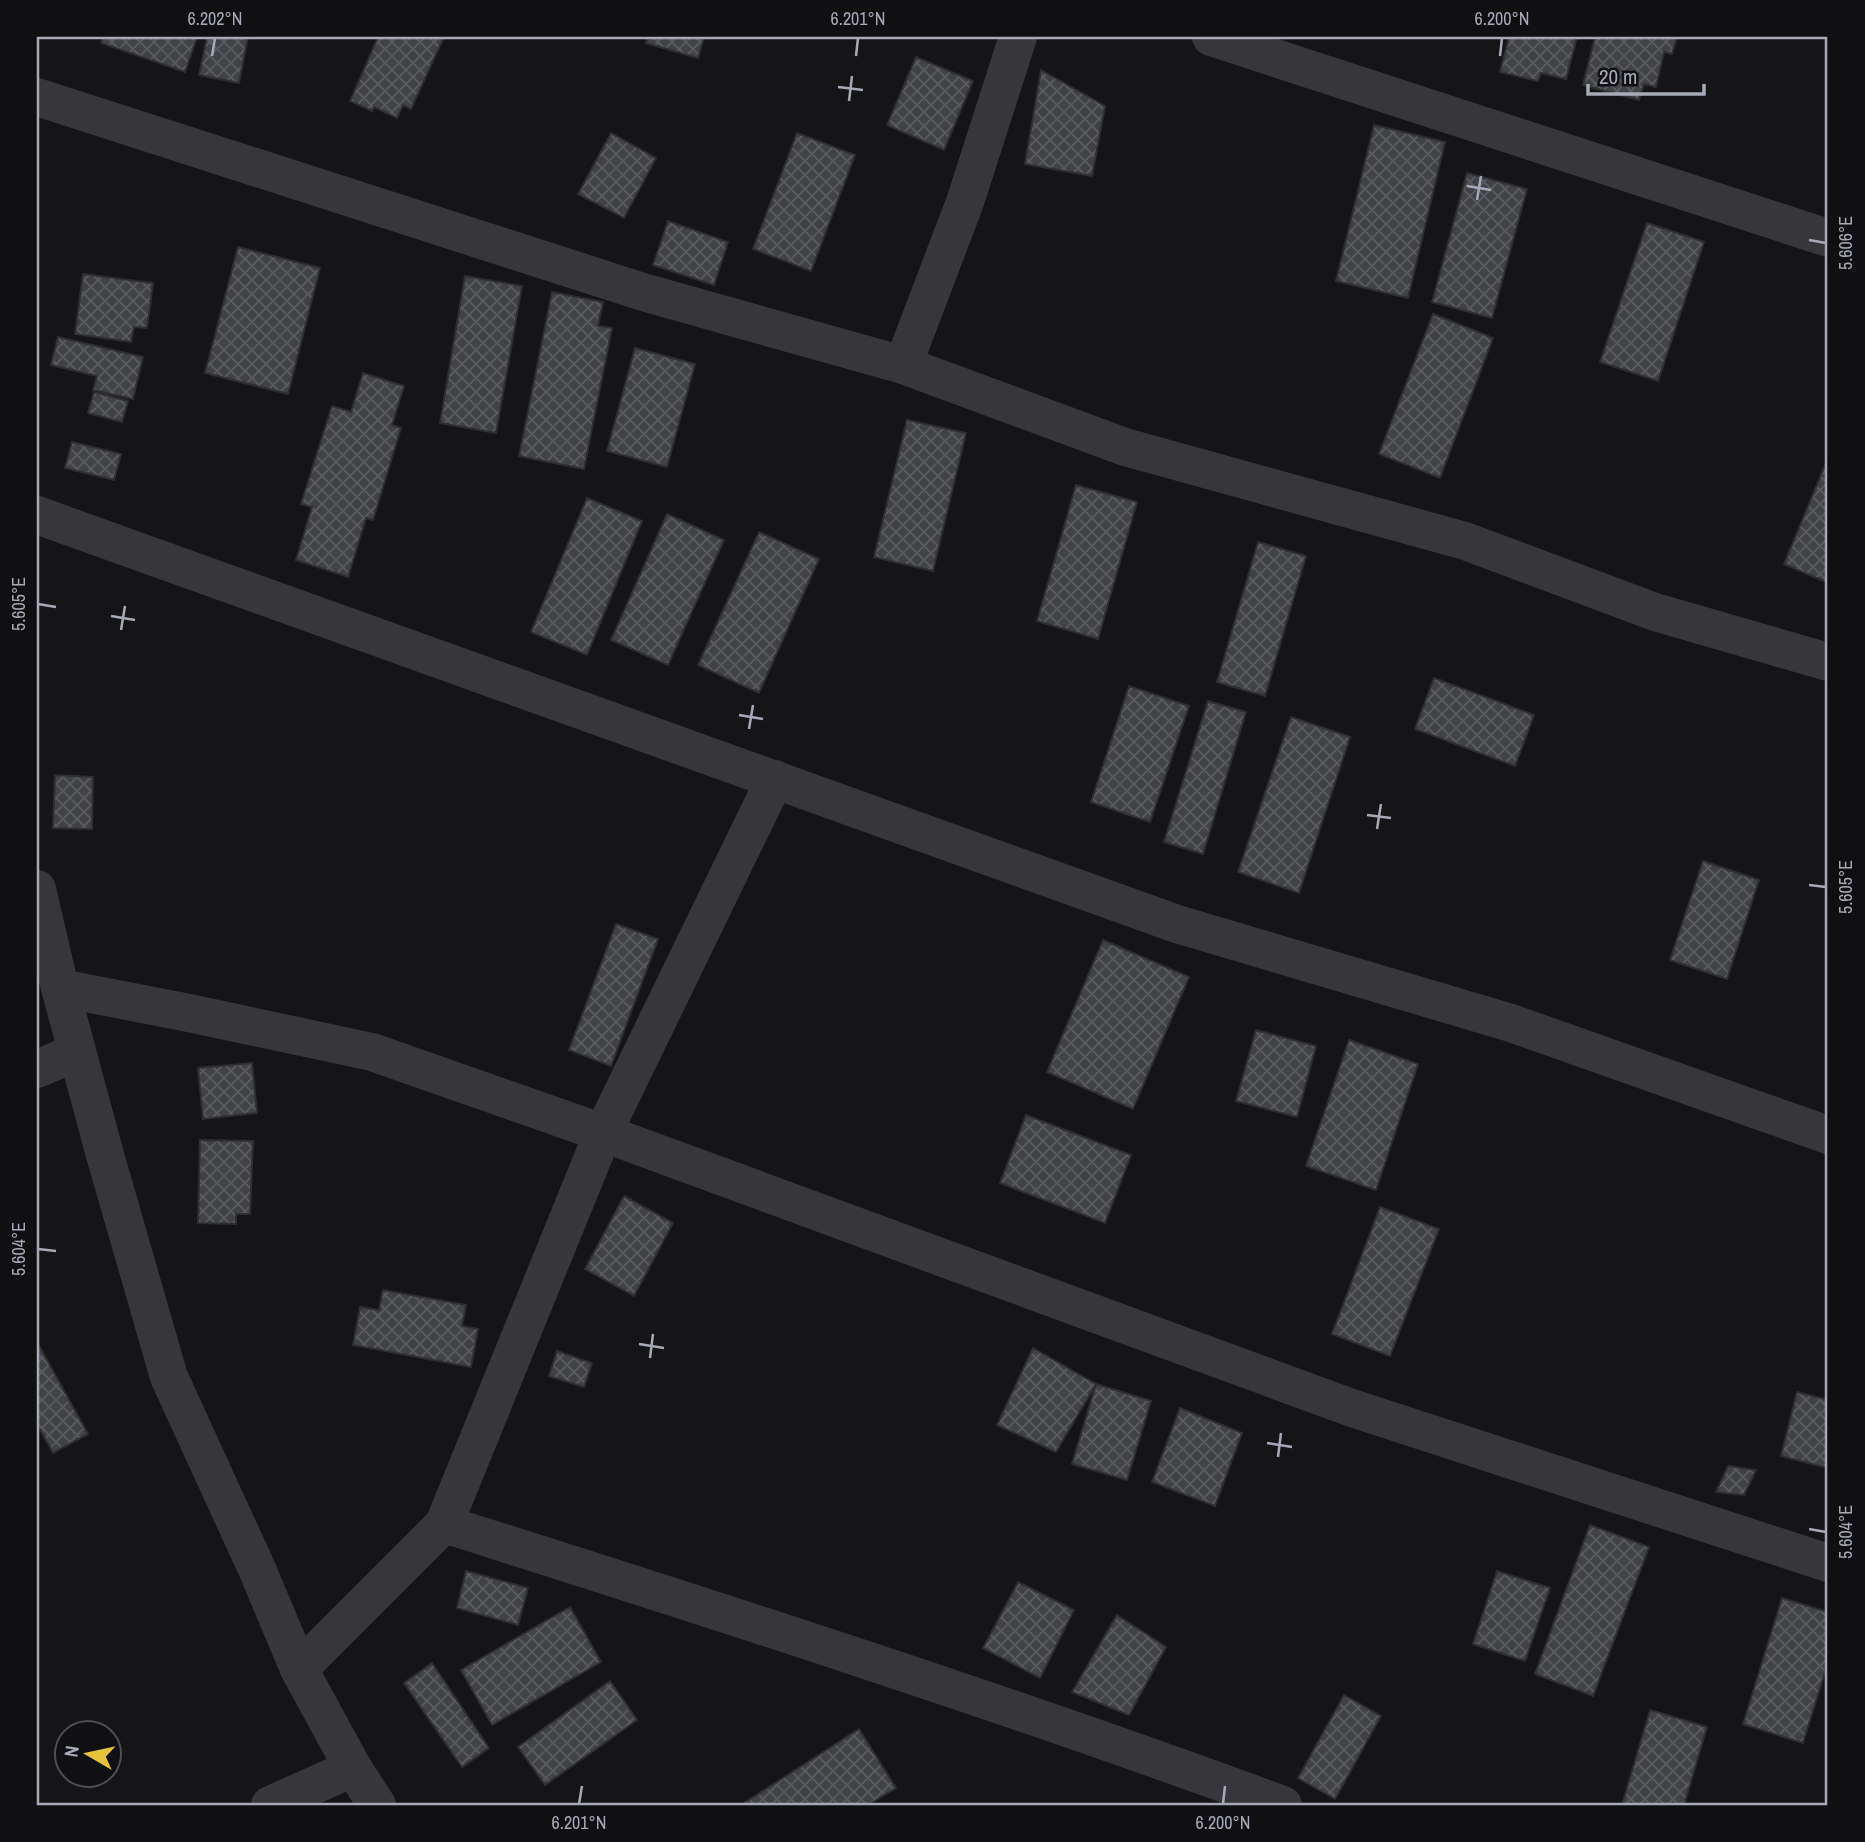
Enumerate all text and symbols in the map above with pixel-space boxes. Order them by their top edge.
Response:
text: 6.202°N [188,6,242,31]
text: 6.201°N [831,6,885,31]
text: 6.200°N [1475,6,1529,31]
scale bar [1588,52,1704,96]
text: 20 m [1599,62,1637,91]
text: 5.606°E [1833,216,1858,270]
text: 5.605°E [6,577,31,631]
text: 5.605°E [1833,860,1858,914]
text: 5.604°E [6,1222,31,1276]
text: 5.604°E [1833,1505,1858,1559]
north arrow [52,1720,122,1790]
text: N [57,1744,85,1759]
text: 6.201°N [552,1810,606,1835]
text: 6.200°N [1196,1810,1250,1835]

